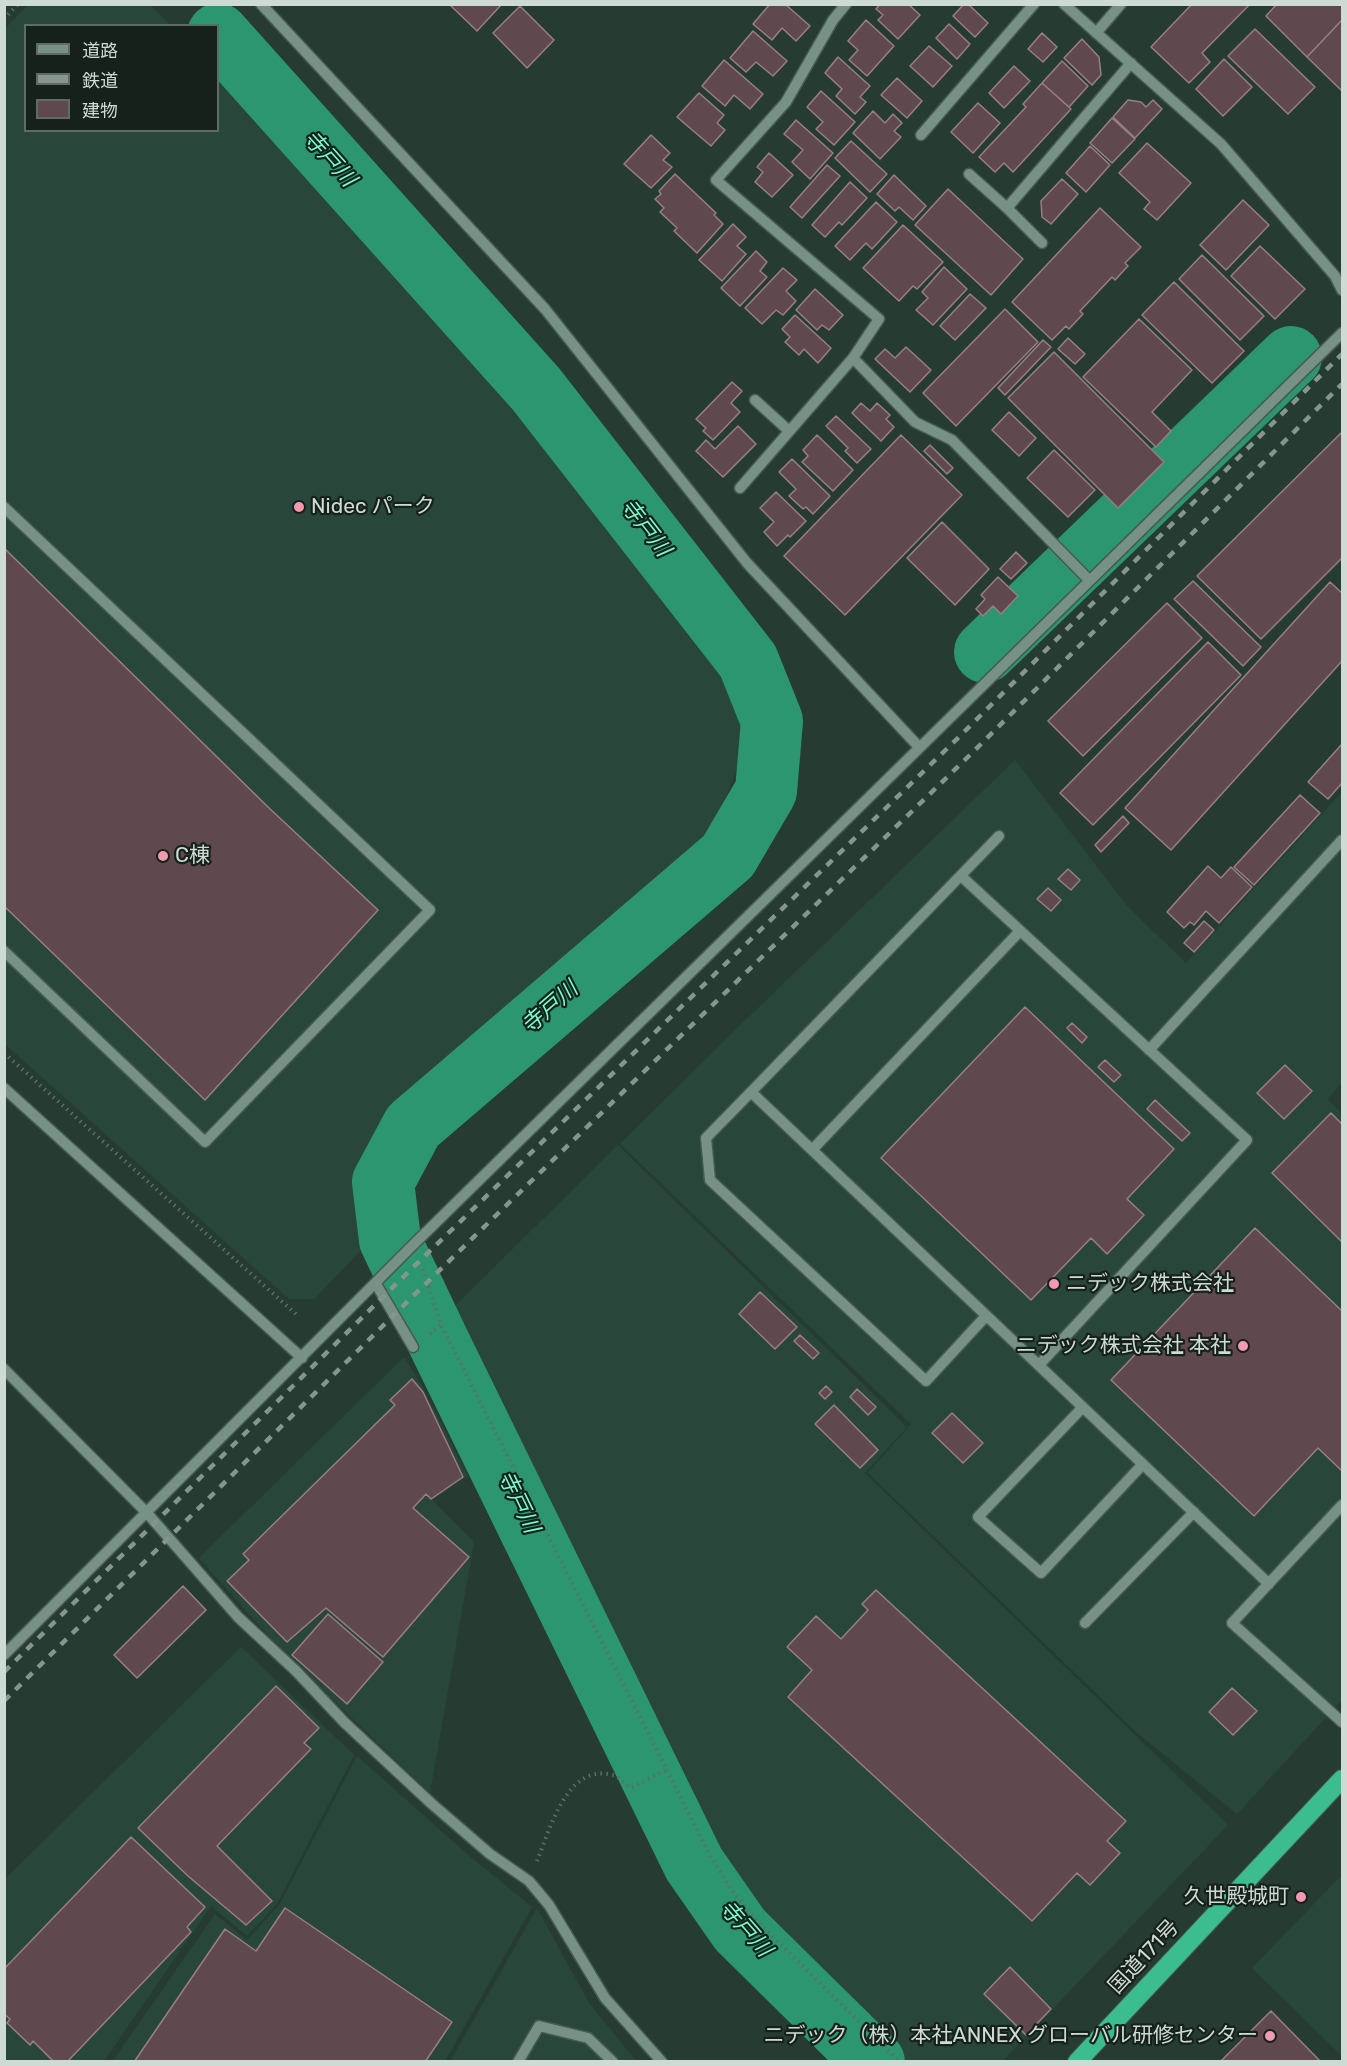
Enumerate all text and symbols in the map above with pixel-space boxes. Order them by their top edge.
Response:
legend [24,24,219,132]
text: 道路 [82,40,118,62]
text: 鉄道 [82,70,118,92]
text: 建物 [82,100,118,122]
water label: 寺戸川 [297,126,361,192]
place label: Nidec パーク [311,494,435,520]
water label: 寺戸川 [614,494,676,562]
marker: Nidec パーク [292,500,306,514]
place label: C棟 [175,843,210,869]
marker: C棟 [156,849,170,863]
water label: 寺戸川 [516,976,584,1040]
place label: ニデック株式会社 [1066,1271,1234,1297]
marker: ニデック株式会社 [1047,1277,1061,1291]
place label: ニデック株式会社 本社 [1016,1333,1231,1359]
marker: ニデック株式会社 本社 [1236,1339,1250,1353]
water label: 寺戸川 [492,1467,544,1537]
place label: 久世殿城町 [1184,1884,1289,1910]
marker: 久世殿城町 [1294,1890,1308,1904]
water label: 寺戸川 [713,1895,777,1963]
street label: 国道171号 [1103,1915,1185,1999]
place label: ニデック（株）本社ANNEX グローバル研修センター [764,2023,1258,2049]
marker: ニデック（株）本社ANNEX グローバル研修センター [1263,2029,1277,2043]

